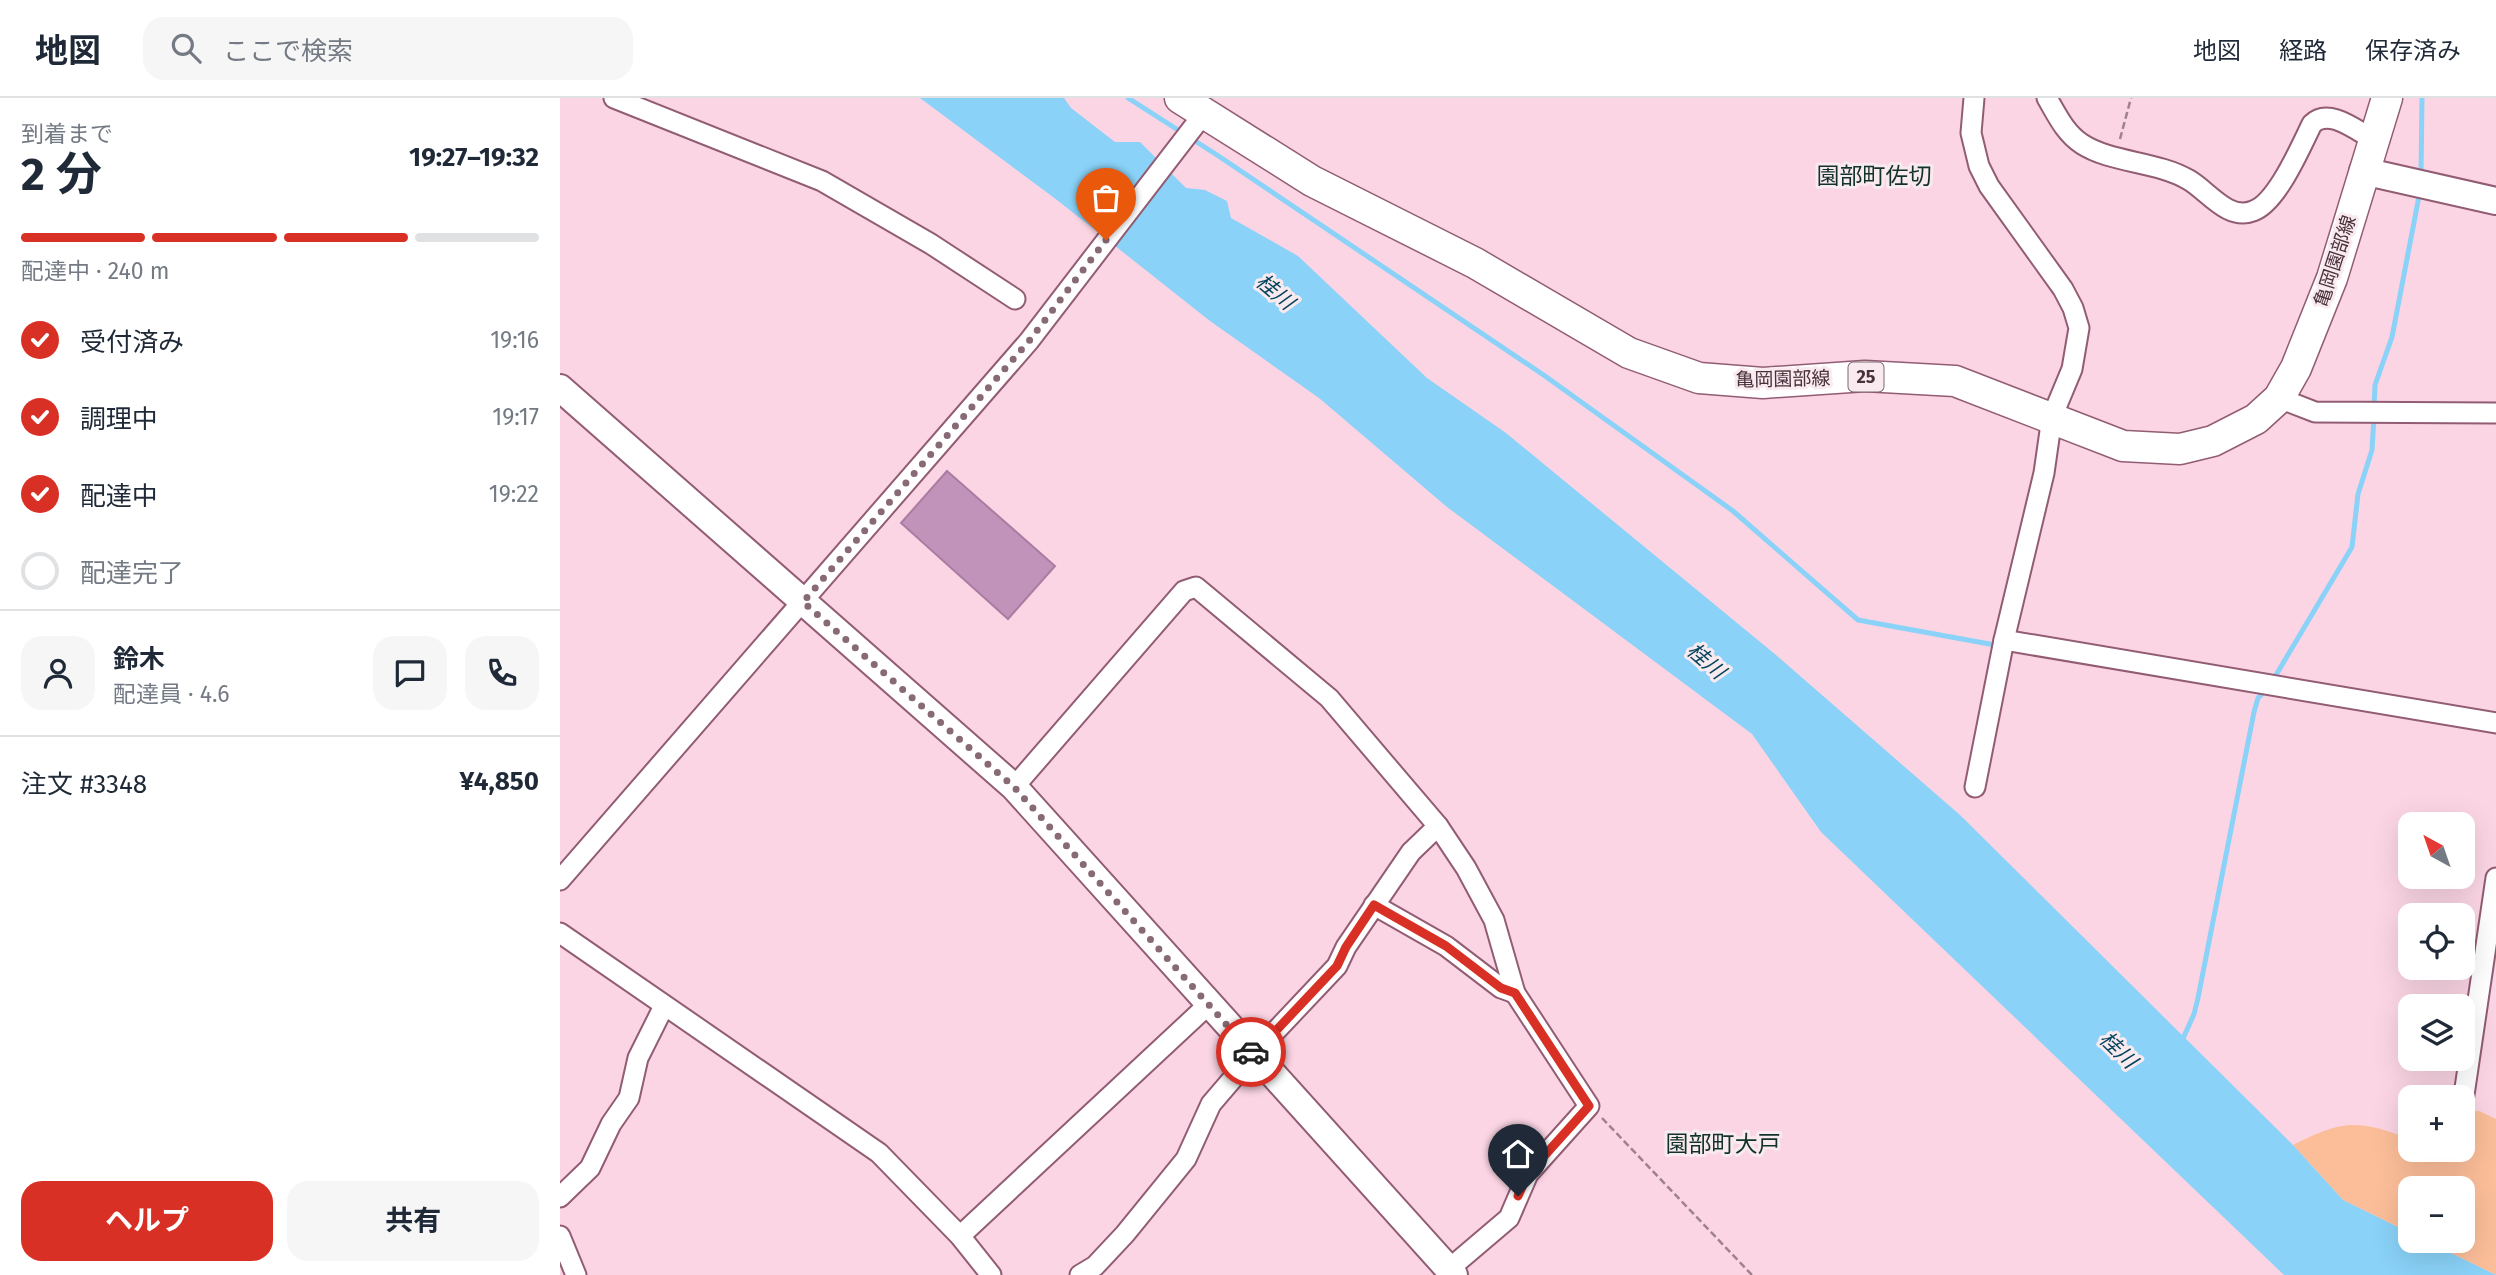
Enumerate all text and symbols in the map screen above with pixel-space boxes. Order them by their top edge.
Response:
search box [143,17,633,80]
icon: search [167,29,205,67]
text: 地図 [35,31,101,71]
text: ここで検索 [223,36,353,67]
text: 地図 [2193,37,2241,65]
text: 経路 [2279,37,2327,65]
text: 保存済み [2365,37,2461,65]
text: 到着まで [21,120,113,148]
text: 19:27–19:32 [409,142,539,173]
text: 2 分 [21,147,102,202]
district label: 園部町佐切 [1817,162,1932,190]
pin [1076,168,1136,240]
icon: bag [1087,179,1125,217]
street label: 亀岡園部線 [2309,212,2361,310]
text: 配達中 · 240 m [21,257,169,285]
water label: 桂川 [1251,269,1301,317]
icon: check [21,321,59,359]
text: 19:16 [490,326,539,354]
text: 受付済み [80,327,184,358]
road number: 25 [1848,362,1884,391]
street label: 亀岡園部線 [1735,367,1831,391]
icon: check [21,398,59,436]
text: 19:17 [492,403,539,431]
text: 調理中 [80,404,158,435]
icon: check [21,475,59,513]
text: 19:22 [489,480,539,508]
text: 配達中 [80,481,158,512]
text: 配達完了 [80,558,184,589]
button: person [21,636,95,710]
button: chat [373,636,447,710]
button: phone [465,636,539,710]
water label: 桂川 [1682,637,1732,686]
text: 鈴木 [113,644,165,675]
text: 配達員 · 4.6 [113,680,230,708]
text: ¥4,850 [460,766,539,797]
text: 注文 #3348 [21,769,147,800]
north arrow [2398,812,2474,889]
map controls [2398,812,2475,1253]
button: locate [2398,903,2475,980]
button: layers [2398,994,2475,1071]
courier [1216,1017,1286,1087]
water label: 桂川 [2094,1026,2144,1075]
icon: car [1232,1033,1270,1071]
button: + [2398,1085,2475,1162]
pin [1488,1124,1548,1196]
district label: 園部町大戸 [1666,1130,1781,1158]
icon: home [1499,1135,1537,1173]
button: − [2398,1176,2475,1253]
button: ヘルプ [21,1181,273,1261]
button: 共有 [287,1181,539,1261]

